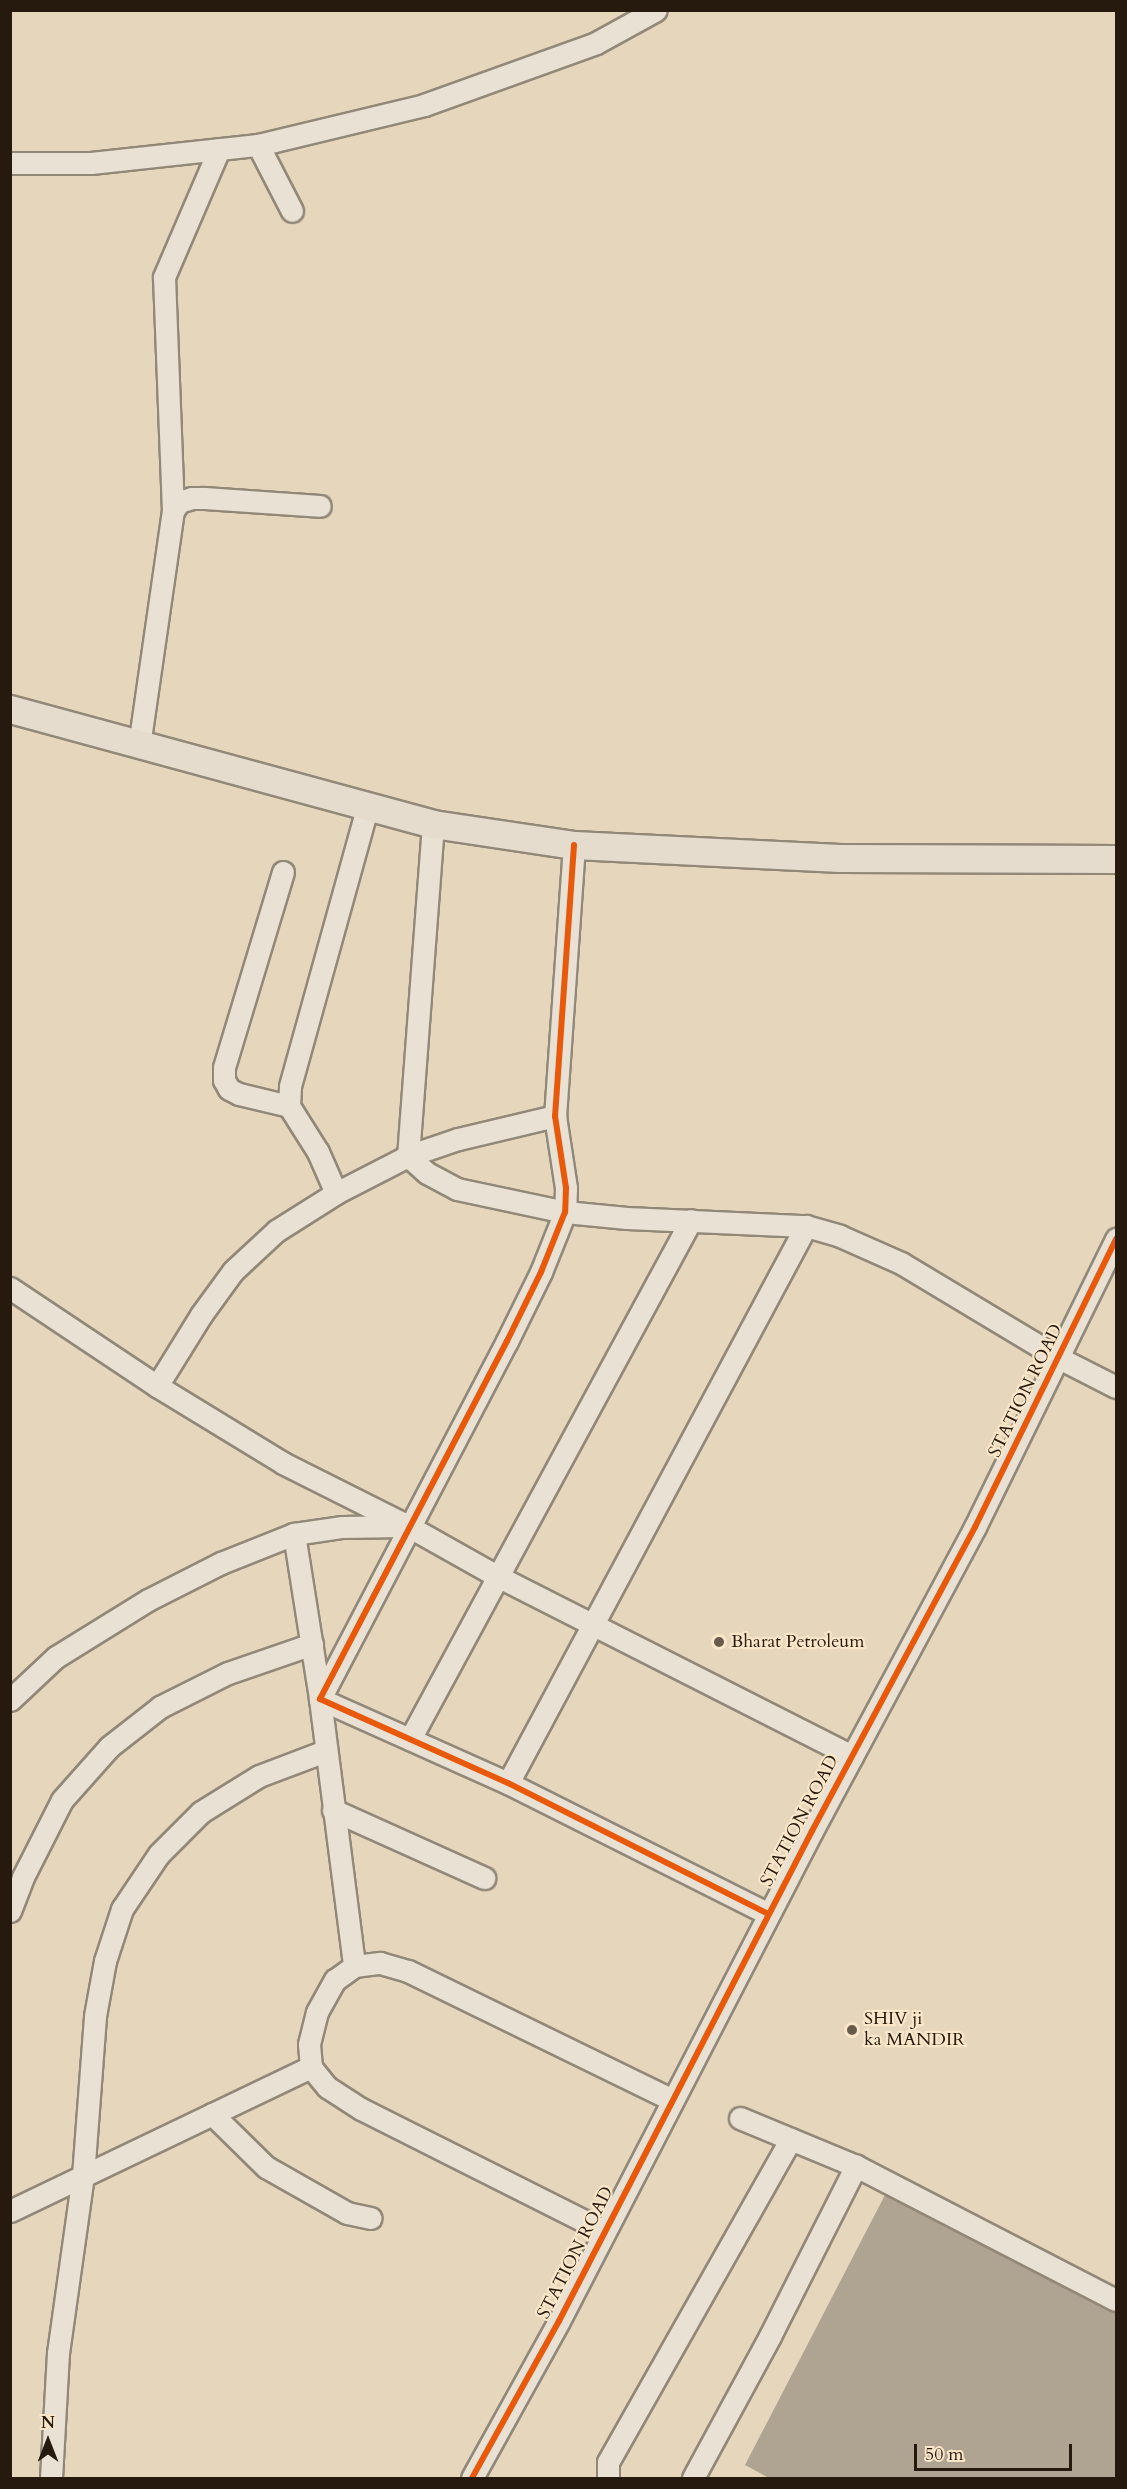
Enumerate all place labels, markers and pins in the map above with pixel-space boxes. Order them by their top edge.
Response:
place label: Bharat Petroleum [731,1631,864,1653]
marker: Bharat Petroleum [712,1635,726,1649]
place label: SHIV ji ka MANDIR [864,2009,965,2052]
marker: SHIV ji ka MANDIR [845,2023,859,2037]

